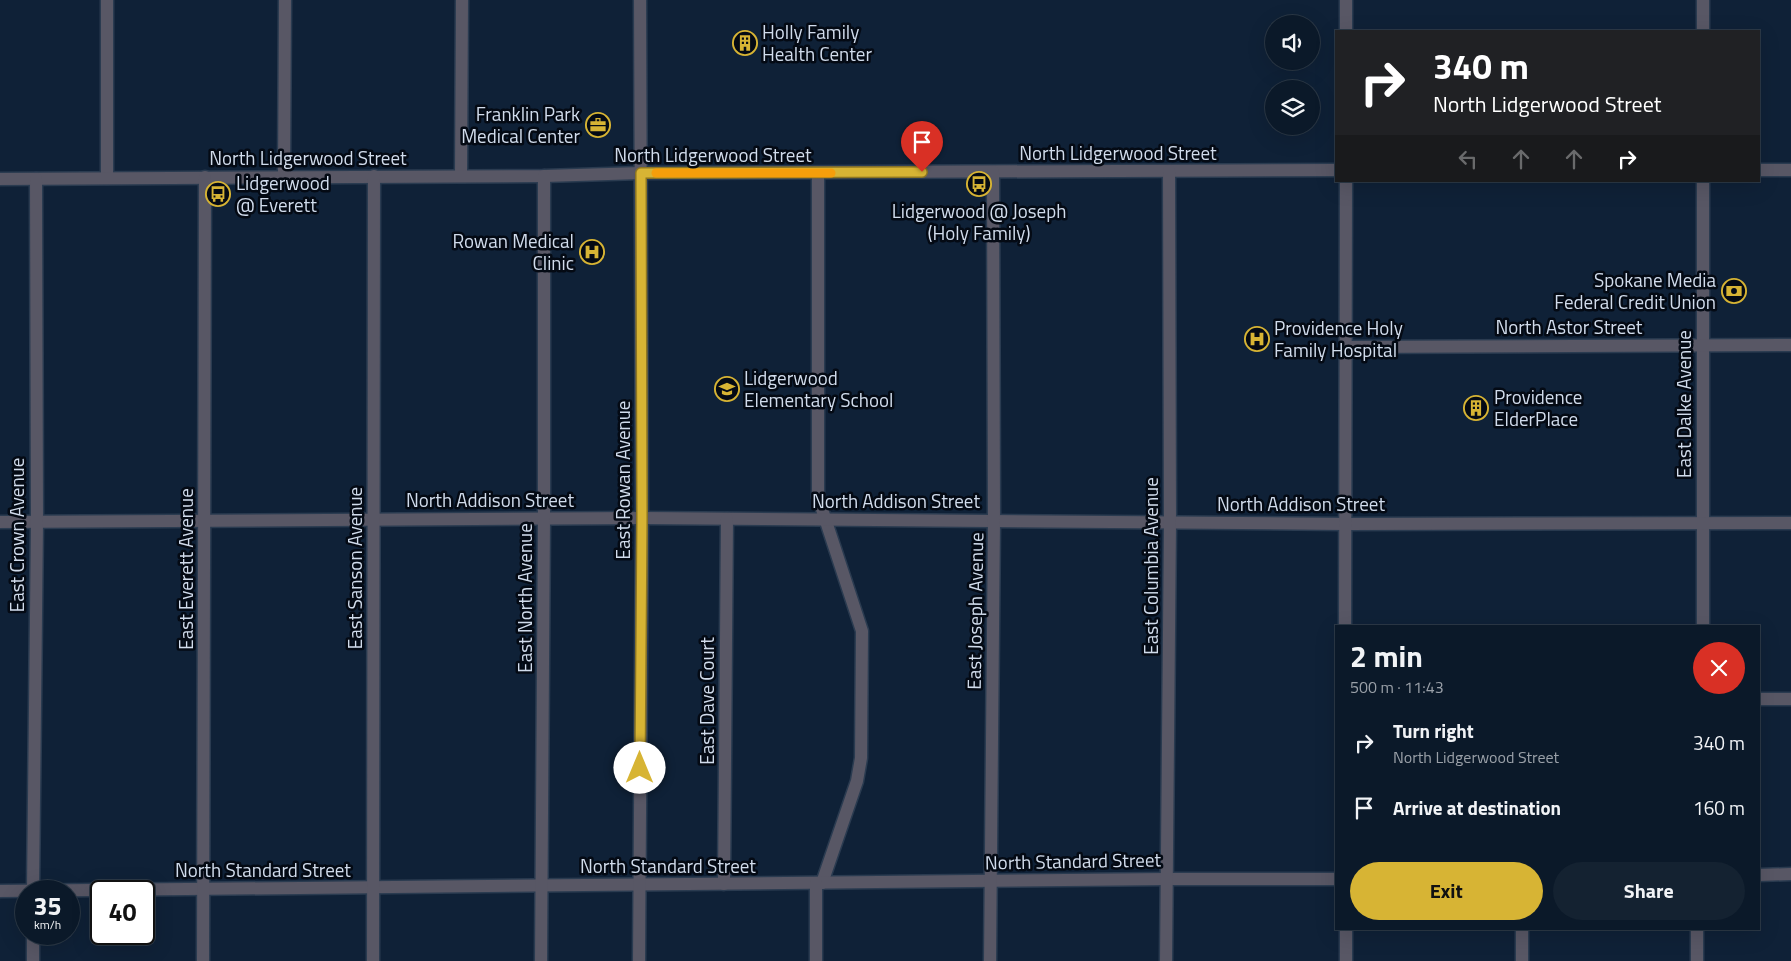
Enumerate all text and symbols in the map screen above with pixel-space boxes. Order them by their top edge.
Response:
map controls [1265,15,1320,135]
button: sound [1265,15,1320,70]
place label: Holly Family Health Center [762,17,872,68]
building icon: Holly Family Health Center [732,30,758,56]
text: 340 m [1433,39,1529,93]
icon: right [1350,50,1415,115]
button: layers [1265,80,1320,135]
text: North Lidgerwood Street [1433,87,1661,121]
place label: Franklin Park Medical Center [461,99,580,150]
office icon: Franklin Park Medical Center [585,112,611,138]
pin [901,121,943,172]
icon: arrive [908,128,936,156]
street label: North Lidgerwood Street [1019,138,1217,167]
street label: North Lidgerwood Street [614,140,812,169]
street label: North Lidgerwood Street [209,143,407,172]
icon: left [1454,145,1482,173]
icon: ahead [1507,145,1535,173]
icon: ahead [1560,145,1588,173]
icon: right [1613,145,1641,173]
place label: Lidgerwood @ Everett [236,168,330,219]
bus stop icon: Lidgerwood @ Joseph (Holy Family) [966,171,992,197]
bus stop icon: Lidgerwood @ Everett [205,181,231,207]
place label: Lidgerwood @ Joseph (Holy Family) [892,196,1066,247]
place label: Rowan Medical Clinic [452,226,574,277]
hospital icon: Rowan Medical Clinic [579,239,605,265]
place label: Spokane Media Federal Credit Union [1554,265,1716,316]
bank icon: Spokane Media Federal Credit Union [1721,278,1747,304]
street label: North Astor Street [1495,312,1643,341]
place label: Providence Holy Family Hospital [1274,313,1403,364]
hospital icon: Providence Holy Family Hospital [1244,326,1270,352]
street label: East Dalke Avenue [1669,330,1698,478]
place label: Lidgerwood Elementary School [744,363,893,414]
school or university icon: Lidgerwood Elementary School [714,376,740,402]
place label: Providence ElderPlace [1494,382,1582,433]
building icon: Providence ElderPlace [1463,395,1489,421]
street label: East Rowan Avenue [608,401,637,559]
street label: East Crown Avenue [2,458,31,612]
street label: East Columbia Avenue [1136,477,1165,655]
street label: North Addison Street [406,485,574,514]
street label: North Addison Street [812,486,980,515]
street label: East Sanson Avenue [340,487,369,649]
street label: East Everett Avenue [171,488,200,650]
street label: North Addison Street [1217,489,1385,518]
street label: East North Avenue [510,523,539,673]
street label: East Joseph Avenue [959,532,990,690]
text: 2 min [1350,633,1423,679]
street label: East Dave Court [692,637,721,765]
button: close [1693,642,1745,694]
text: 500 m · 11:43 [1350,675,1444,699]
text: Turn right [1393,716,1474,745]
text: 340 m [1693,728,1745,757]
icon: right [1350,729,1378,757]
position arrow [613,741,665,793]
text: North Lidgerwood Street [1393,745,1559,769]
text: Arrive at destination [1393,793,1561,822]
text: 160 m [1693,793,1745,822]
icon: arrive [1350,794,1378,822]
street label: North Standard Street [985,844,1162,877]
street label: North Standard Street [580,851,756,880]
street label: North Standard Street [175,855,351,884]
button: Exit [1350,862,1543,920]
button: Share [1553,862,1745,920]
speed limit sign: 40 [90,880,155,945]
text: 35 [33,887,62,925]
text: km/h [34,915,61,934]

